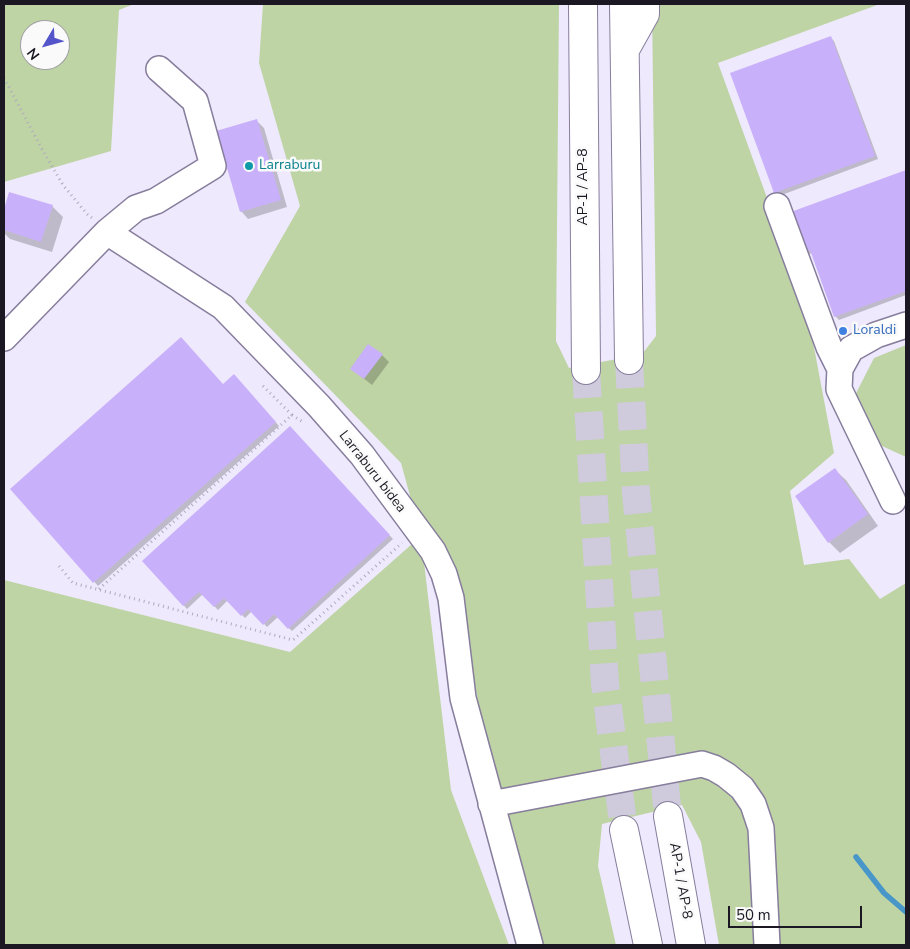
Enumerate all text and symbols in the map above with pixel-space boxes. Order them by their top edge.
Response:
north arrow [20,20,70,70]
text: N [23,44,44,64]
street label: AP-1 / AP-8 [576,148,592,226]
place label: Larraburu [259,158,320,174]
marker: Larraburu [243,160,255,172]
place label: Loraldi [853,323,896,339]
marker: Loraldi [837,325,849,337]
street label: Larraburu bidea [335,428,409,516]
street label: AP-1 / AP-8 [665,842,695,920]
scale bar [730,896,864,928]
text: 50 m [736,905,771,925]

